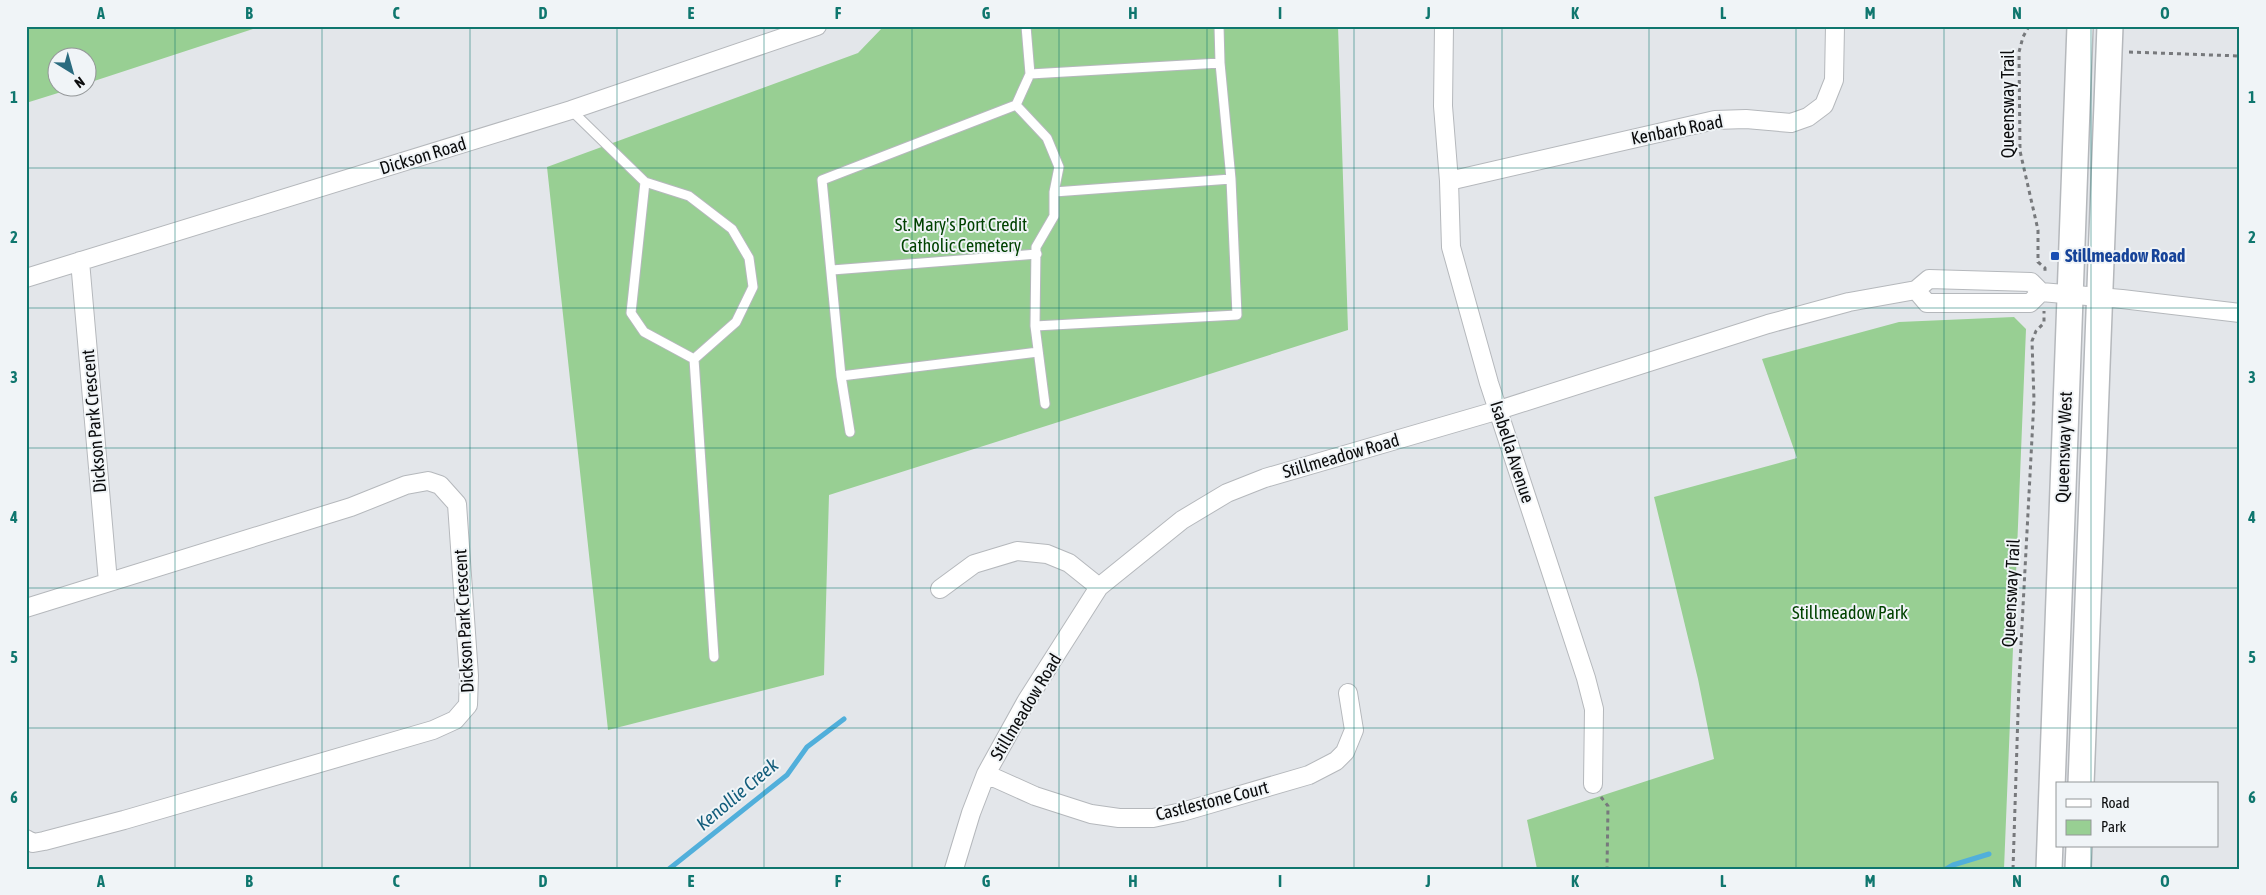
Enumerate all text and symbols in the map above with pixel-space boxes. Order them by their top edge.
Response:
text: A [96,4,105,22]
text: B [245,4,253,22]
text: C [392,4,400,22]
text: D [539,4,548,22]
text: E [688,4,695,22]
text: F [835,4,842,22]
text: G [982,4,991,22]
text: H [1128,4,1138,22]
text: I [1278,4,1282,22]
text: J [1424,4,1431,22]
text: K [1571,4,1579,22]
text: L [1720,4,1727,22]
text: M [1865,4,1875,22]
text: N [2012,4,2022,22]
text: O [2160,4,2170,22]
north arrow [48,48,98,98]
street label: Queensway Trail [1997,50,2018,158]
text: N [72,74,88,91]
text: 1 [10,88,18,106]
text: 1 [2248,88,2256,106]
street label: Kenbarb Road [1629,110,1725,149]
street label: Dickson Road [377,132,469,179]
park label: St. Mary's Port Credit Catholic Cemetery [895,214,1027,256]
text: 2 [10,228,18,246]
text: 2 [2248,228,2256,246]
place label: Stillmeadow Road [2065,245,2185,266]
marker: Stillmeadow Road [2049,250,2061,262]
street label: Dickson Park Crescent [77,348,110,494]
text: 3 [10,368,18,386]
text: 3 [2248,368,2256,386]
street label: Queensway West [2051,391,2076,503]
street label: Isabella Avenue [1486,398,1539,506]
street label: Stillmeadow Road [1280,429,1402,482]
text: 4 [9,508,18,526]
text: 4 [2247,508,2256,526]
street label: Queensway Trail [1997,538,2024,648]
street label: Dickson Park Crescent [449,549,478,693]
park label: Stillmeadow Park [1792,602,1908,623]
text: 5 [10,648,18,666]
text: 5 [2248,648,2256,666]
street label: Stillmeadow Road [986,650,1066,764]
water label: Kenollie Creek [692,753,783,835]
street label: Castlestone Court [1153,776,1270,825]
legend [2056,782,2218,848]
text: 6 [10,788,18,806]
text: 6 [2248,788,2256,806]
text: Road [2101,794,2130,811]
text: Park [2101,818,2126,835]
text: A [96,872,105,890]
text: B [245,872,253,890]
text: C [392,872,400,890]
text: D [539,872,548,890]
text: E [688,872,695,890]
text: F [835,872,842,890]
text: G [982,872,991,890]
text: H [1128,872,1138,890]
text: I [1278,872,1282,890]
text: J [1424,872,1431,890]
text: K [1571,872,1579,890]
text: L [1720,872,1727,890]
text: M [1865,872,1875,890]
text: N [2012,872,2022,890]
text: O [2160,872,2170,890]

